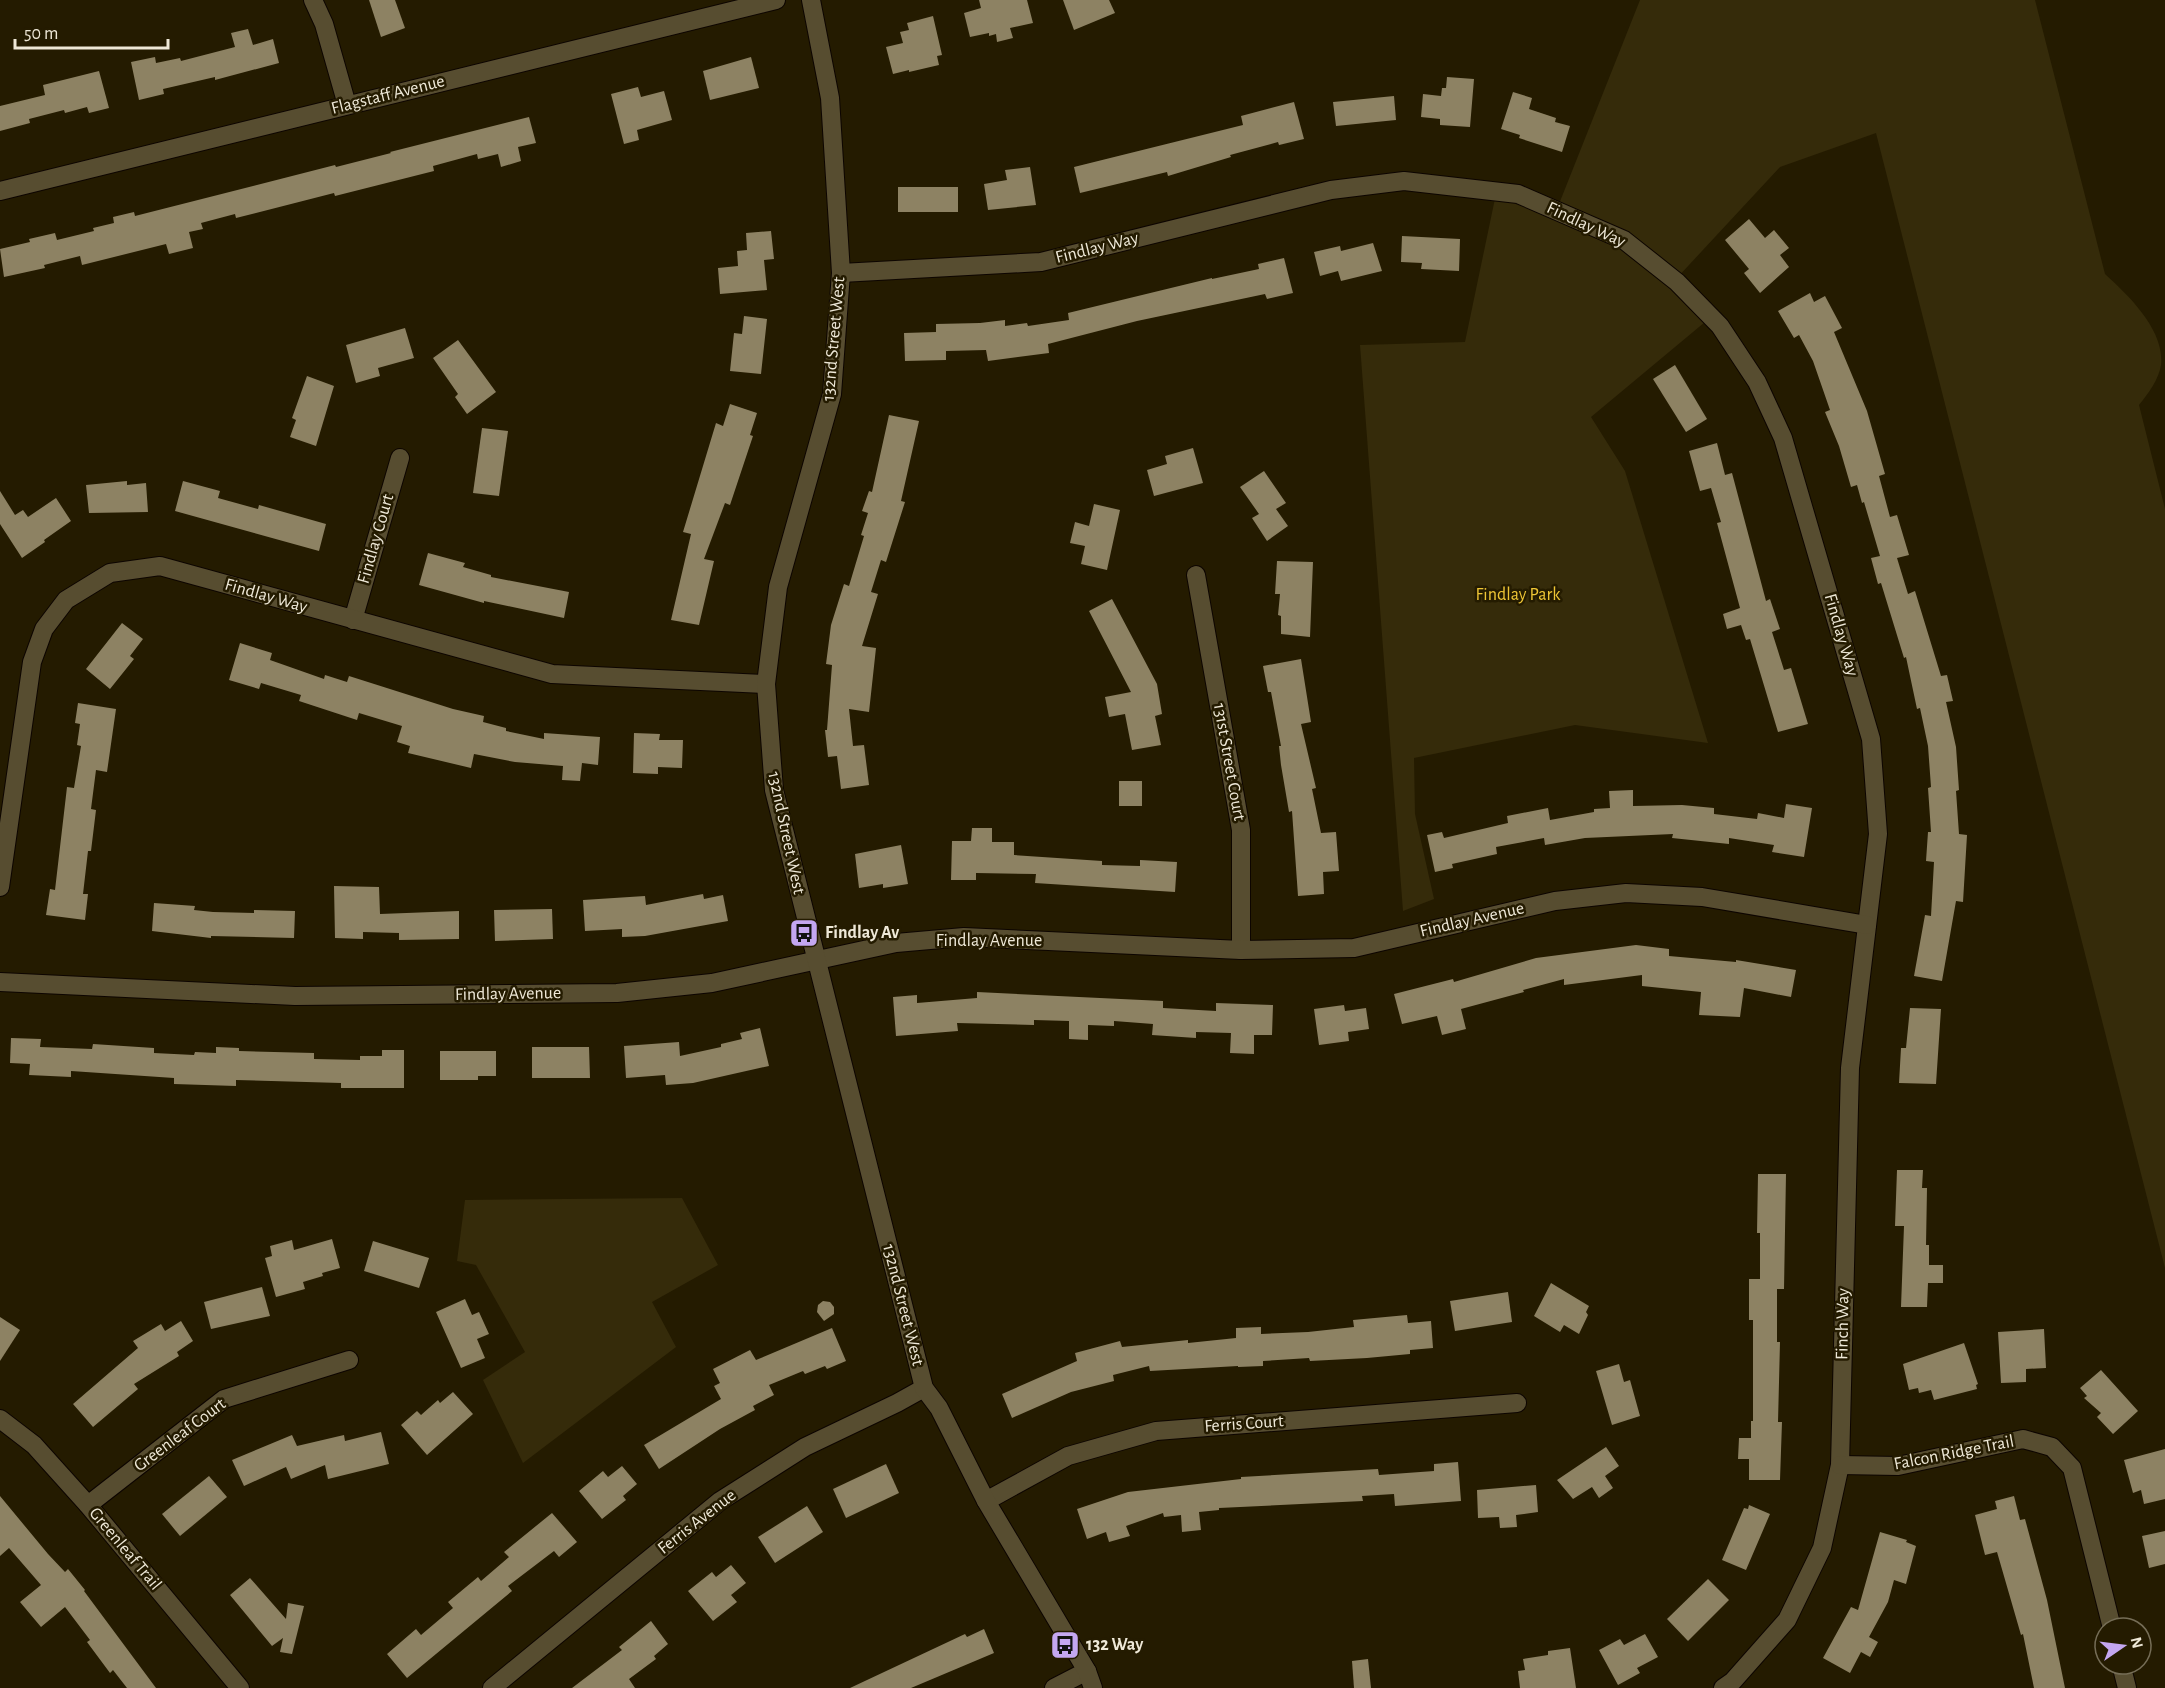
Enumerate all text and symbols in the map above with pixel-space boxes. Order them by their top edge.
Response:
scale bar [15,12,168,50]
text: 50 m [24,25,58,43]
street label: Flagstaff Avenue [329,72,447,118]
street label: Findlay Way [1544,199,1629,251]
street label: Findlay Way [1054,229,1141,267]
street label: 132nd Street West [820,276,848,402]
street label: Findlay Court [355,492,397,586]
street label: Findlay Way [223,576,310,616]
park label: Findlay Park [1475,586,1561,604]
street label: Findlay Way [1821,592,1861,679]
street label: 131st Street Court [1210,702,1248,822]
street label: 132nd Street West [764,770,808,896]
street label: Findlay Avenue [1418,899,1526,941]
bus stop icon: Findlay Av [788,917,820,949]
place label: Findlay Av [825,924,899,942]
street label: Findlay Avenue [936,932,1042,950]
street label: Findlay Avenue [455,984,561,1004]
street label: 132nd Street West [879,1242,927,1368]
street label: Finch Way [1833,1288,1853,1360]
street label: Greenleaf Court [131,1395,229,1475]
street label: Ferris Court [1204,1412,1285,1436]
street label: Falcon Ridge Trail [1892,1433,2016,1473]
street label: Ferris Avenue [655,1486,739,1558]
street label: Greenleaf Trail [85,1504,165,1594]
north arrow [2093,1616,2153,1676]
bus stop icon: 132 Way [1049,1629,1081,1661]
text: N [2127,1635,2146,1650]
place label: 132 Way [1086,1636,1144,1654]

